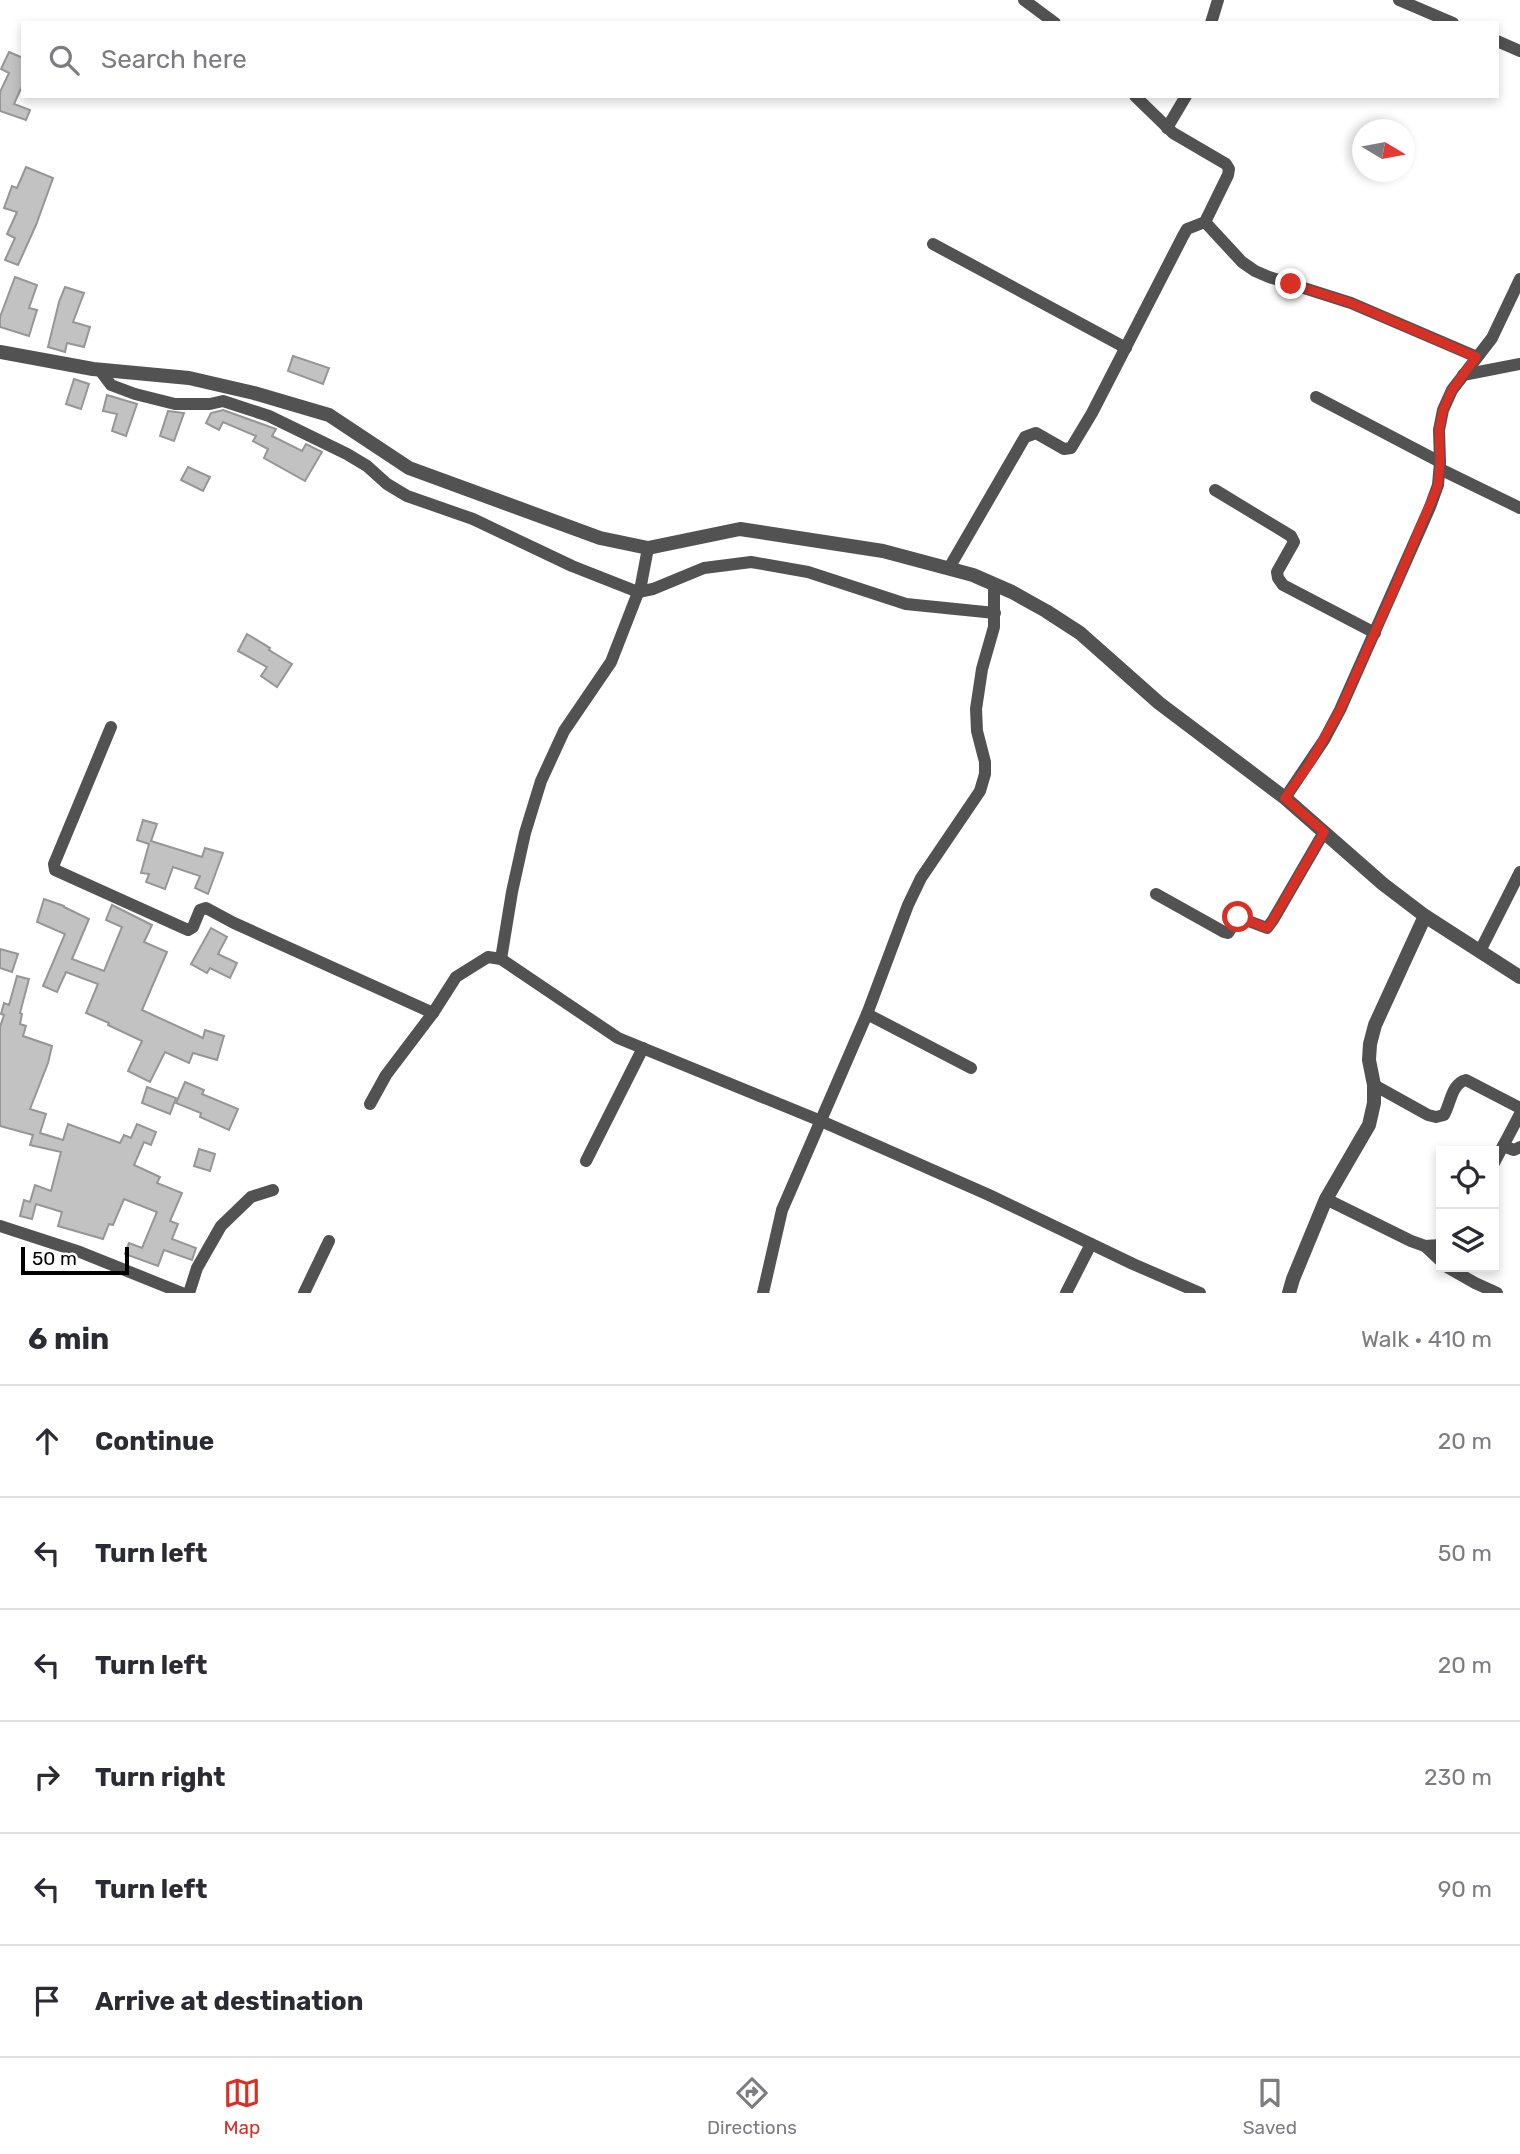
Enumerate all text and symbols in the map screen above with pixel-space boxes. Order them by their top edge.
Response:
search box [21,21,1499,98]
icon: search [45,41,83,79]
text: Search here [101,44,247,75]
north arrow [1352,119,1415,182]
route end [1275,268,1306,299]
route start [1222,901,1253,932]
map controls [1436,1146,1499,1272]
button: locate [1436,1146,1499,1209]
button: layers [1436,1209,1499,1272]
scale bar [21,1244,130,1276]
text: 50 m [32,1247,77,1270]
text: 6 min [28,1321,109,1357]
text: Walk · 410 m [1361,1325,1492,1353]
icon: ahead [28,1422,66,1460]
text: Continue [95,1426,214,1457]
text: 20 m [1438,1427,1492,1455]
icon: left [28,1534,66,1572]
text: Turn left [95,1538,207,1569]
text: 50 m [1438,1539,1492,1567]
icon: left [28,1646,66,1684]
text: Turn left [95,1650,207,1681]
text: 20 m [1438,1651,1492,1679]
icon: right [28,1758,66,1796]
text: Turn right [95,1762,225,1793]
text: 230 m [1424,1763,1492,1791]
icon: left [28,1870,66,1908]
text: Turn left [95,1874,207,1905]
text: 90 m [1438,1875,1492,1903]
icon: arrive [28,1982,66,2020]
text: Arrive at destination [95,1986,363,2017]
tab: Map [223,2074,261,2139]
tab: Directions [707,2074,797,2139]
tab: Saved [1243,2074,1297,2139]

